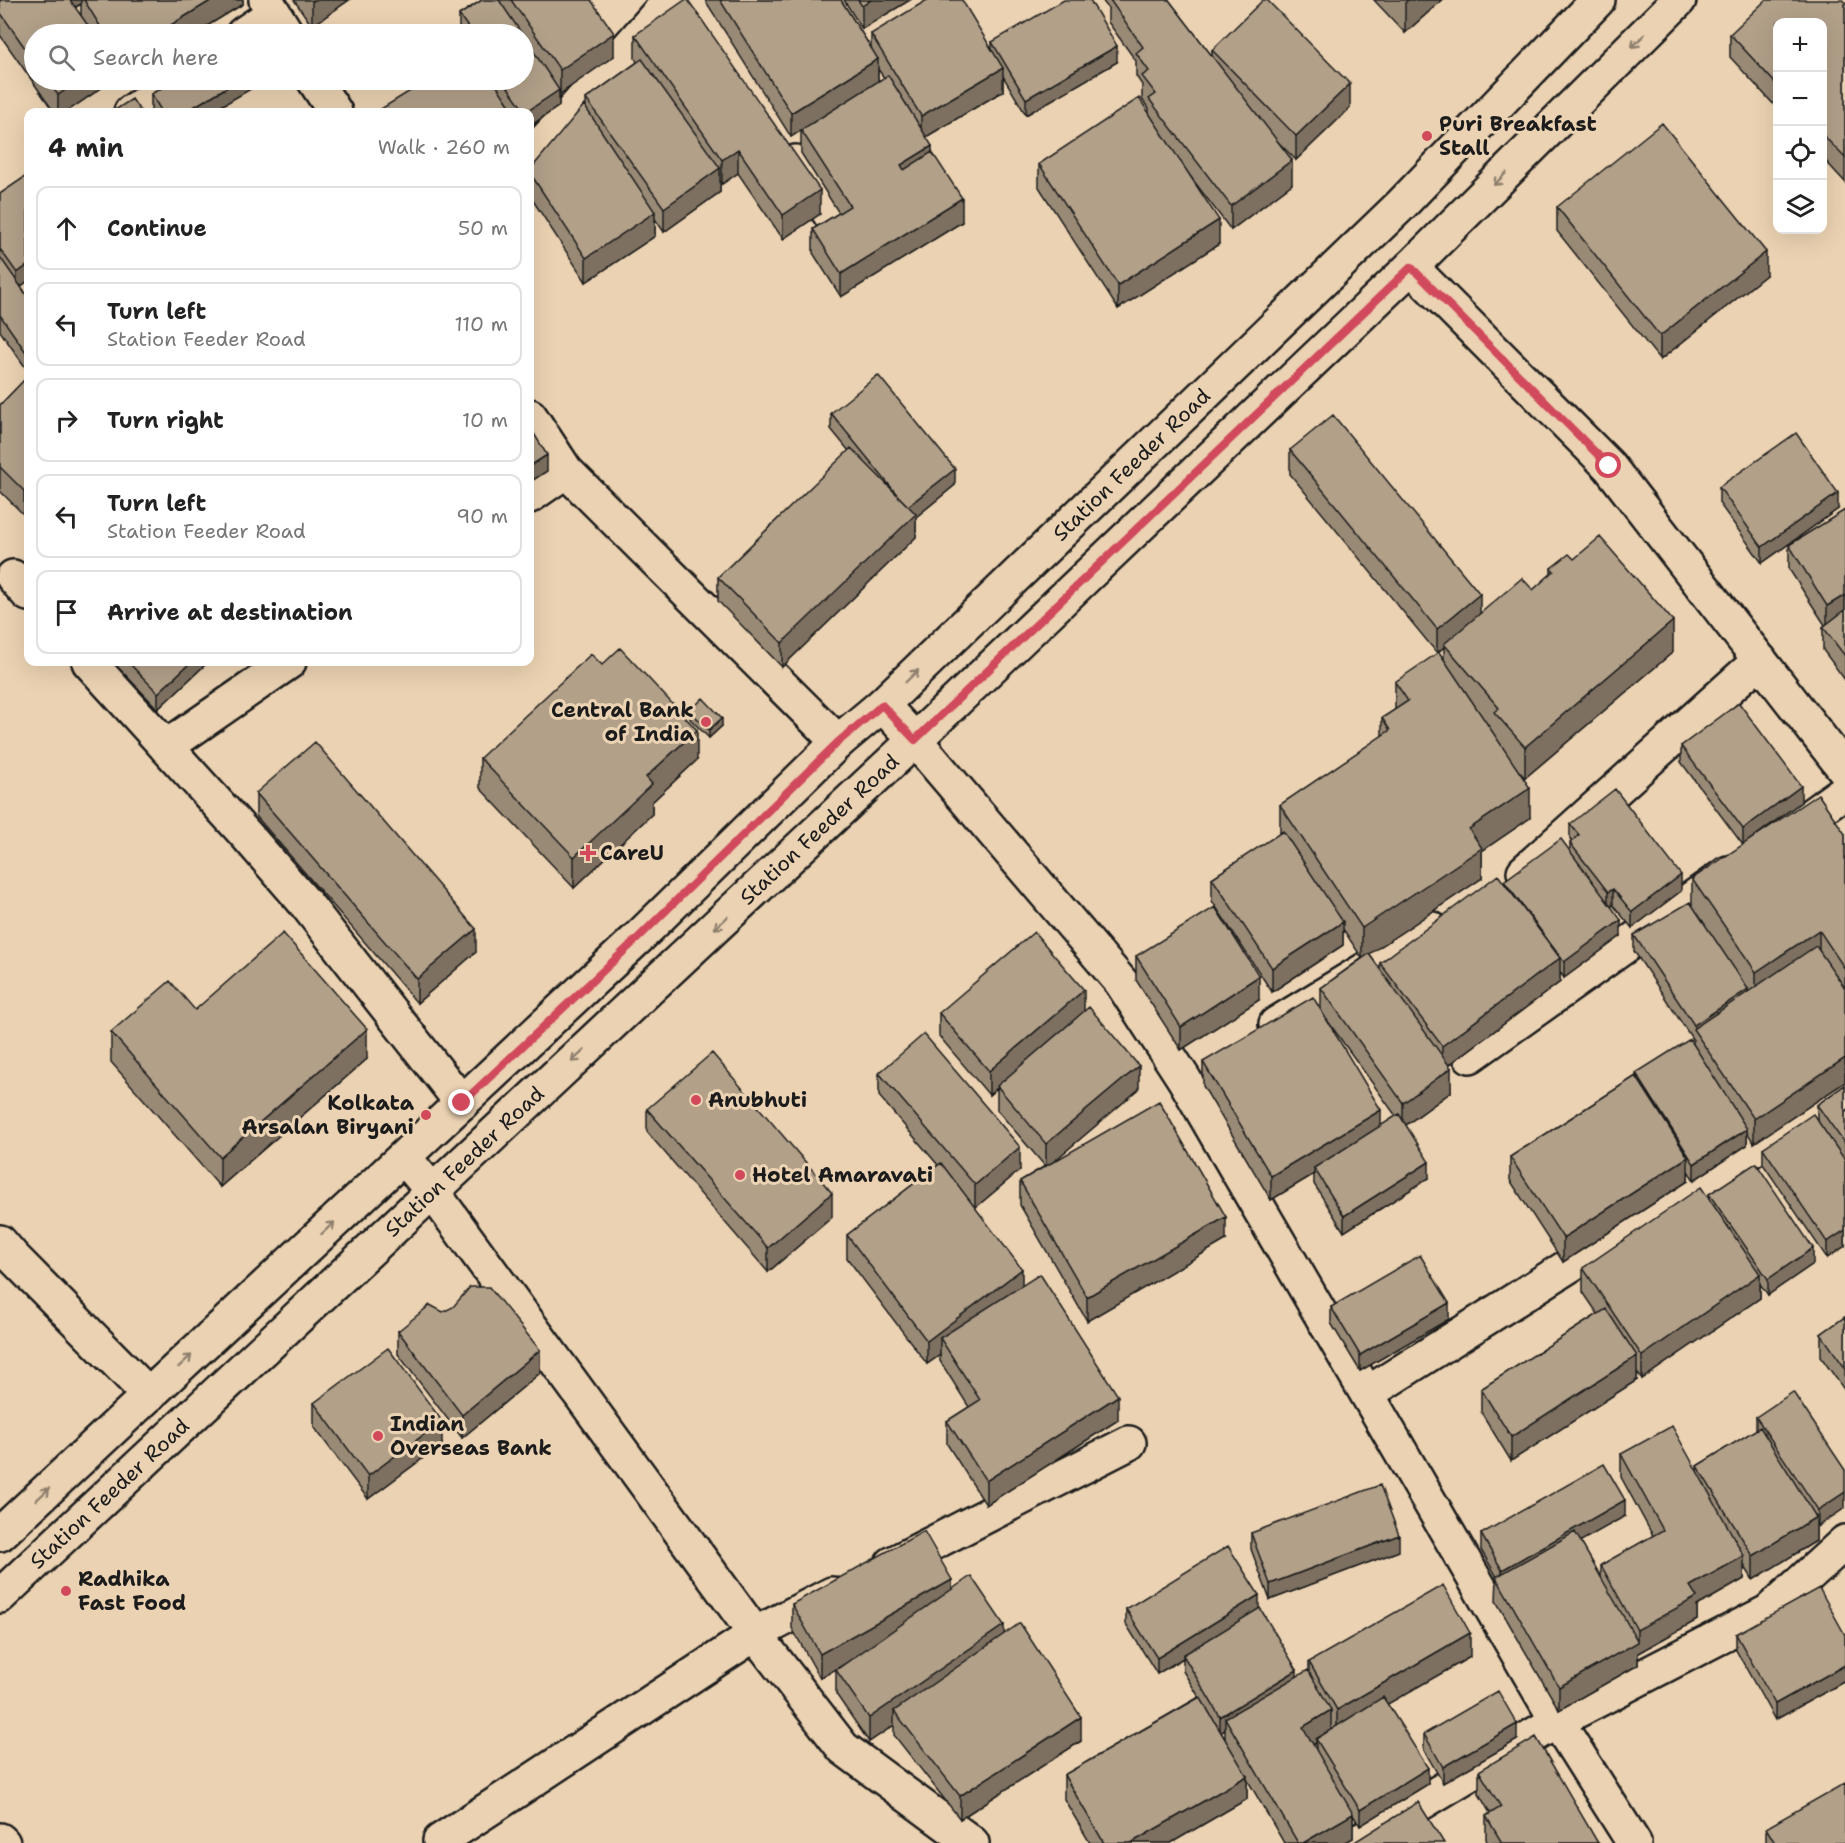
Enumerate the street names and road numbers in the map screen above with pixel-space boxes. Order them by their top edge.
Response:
street label: Station Feeder Road [1047,382,1216,547]
street label: Station Feeder Road [734,748,905,911]
street label: Station Feeder Road [379,1080,550,1243]
street label: Station Feeder Road [24,1412,195,1575]

